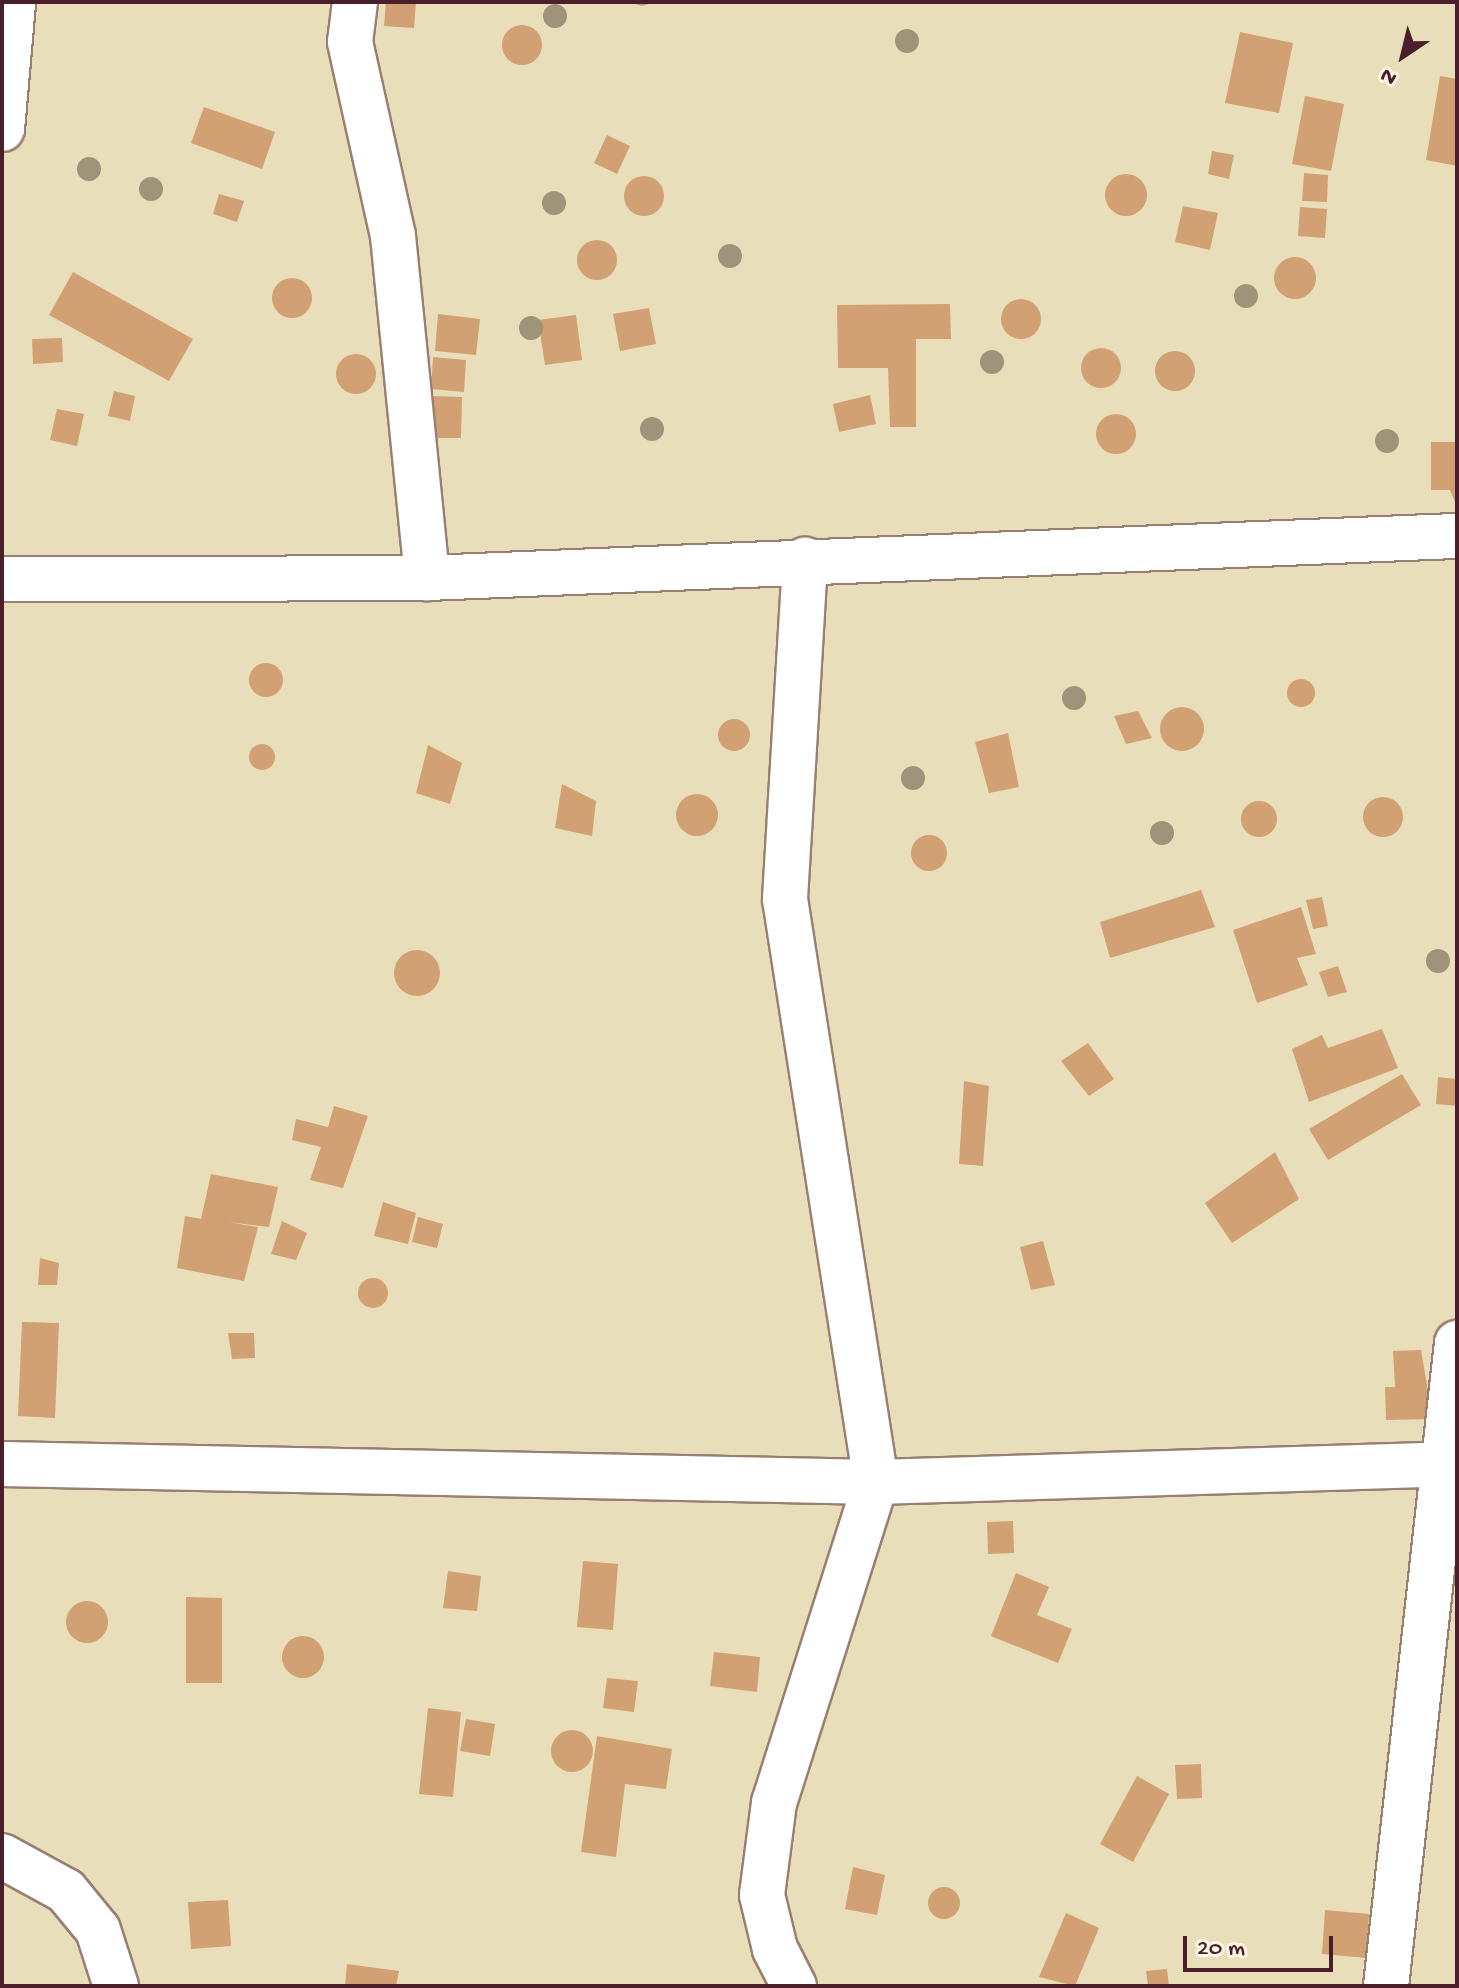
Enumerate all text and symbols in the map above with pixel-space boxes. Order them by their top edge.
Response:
north arrow [1363,16,1443,96]
text: N [1376,61,1403,90]
scale bar [1187,1920,1337,1970]
text: 20 m [1197,1935,1245,1964]

